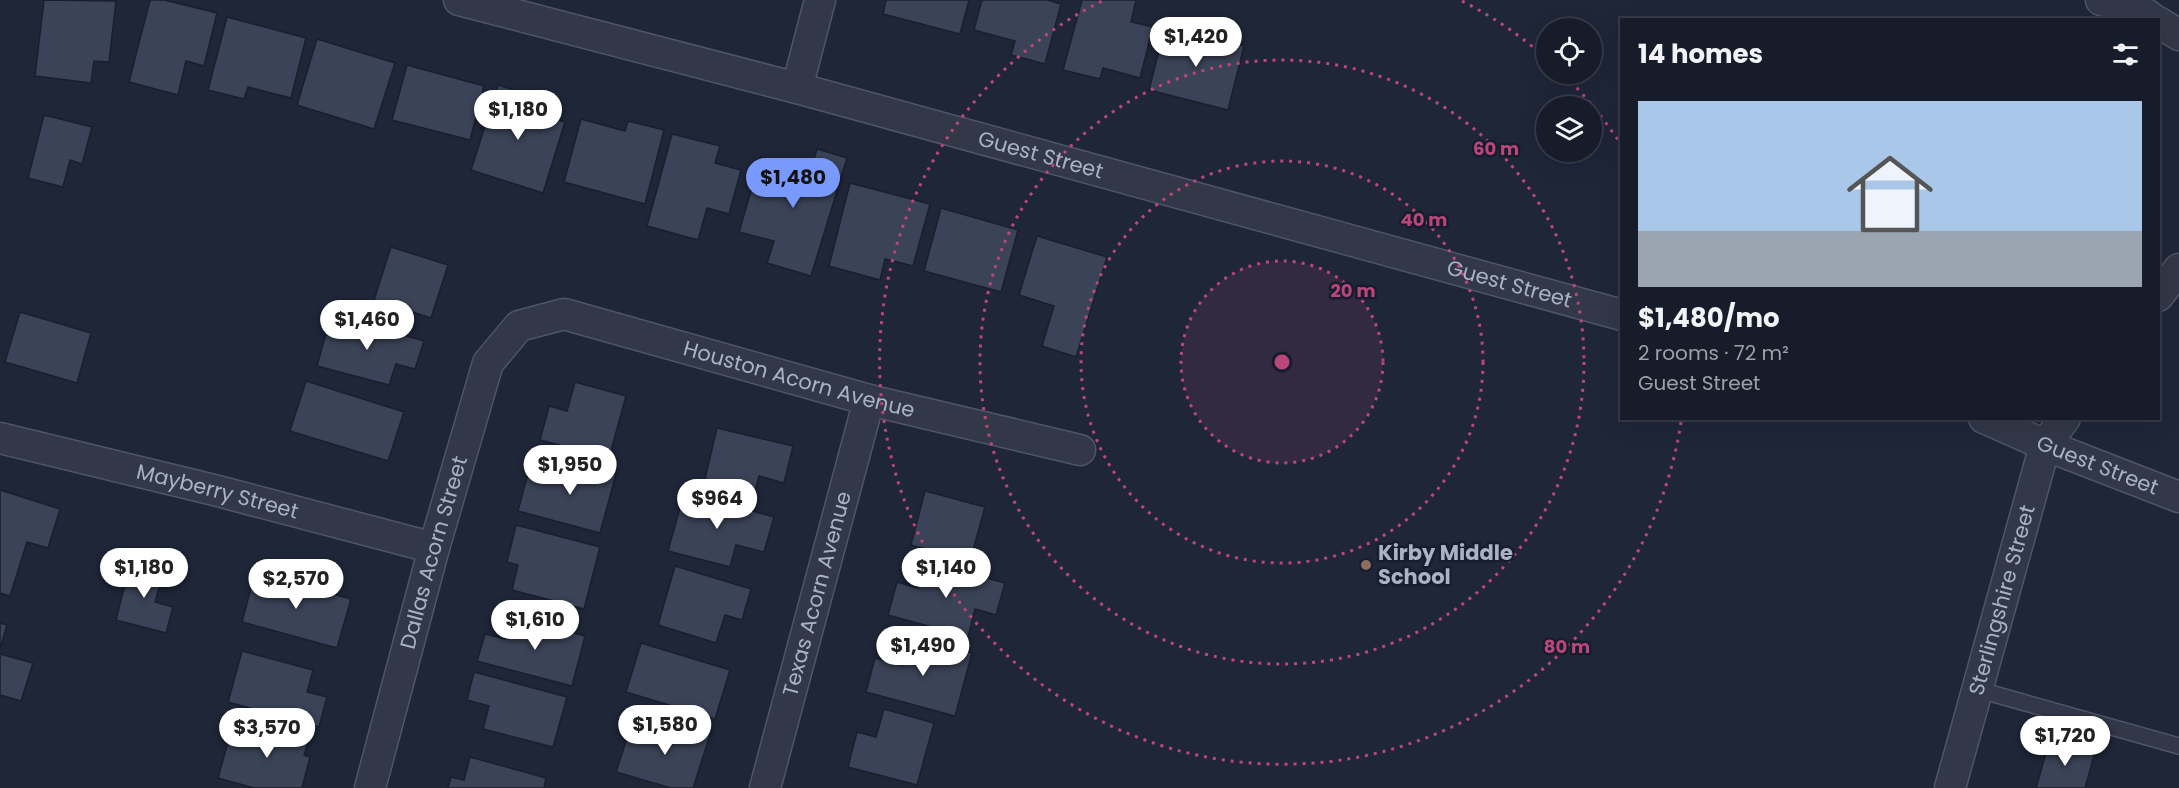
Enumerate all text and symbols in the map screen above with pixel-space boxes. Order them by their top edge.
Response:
pin: $1,420 [1147,17,1245,68]
map controls [1536,18,1602,162]
button: locate [1536,18,1602,84]
text: $1,420 [1164,22,1228,50]
text: 14 homes [1638,36,1763,72]
icon: filters [2109,38,2142,71]
pin: $1,180 [469,90,567,141]
text: $1,180 [488,95,548,123]
button: layers [1536,96,1602,162]
street label: Guest Street [975,124,1107,186]
text: 60 m [1473,136,1519,161]
icon: home [1836,140,1944,248]
pin: $1,480 [744,158,842,209]
text: $1,480 [760,163,826,191]
text: 40 m [1401,207,1447,232]
street label: Guest Street [1444,252,1575,315]
text: 20 m [1331,278,1375,303]
pin: $1,460 [318,300,416,351]
text: $1,480/mo [1638,300,1780,336]
text: $1,460 [334,305,400,333]
street label: Houston Acorn Avenue [680,333,918,424]
text: 2 rooms · 72 m² [1638,339,1789,367]
centre of rings [1272,352,1292,372]
text: Guest Street [1638,369,1760,397]
street label: Guest Street [2032,428,2163,502]
pin: $1,950 [521,445,619,496]
text: $1,950 [538,450,602,478]
street label: Dallas Acorn Street [393,452,474,652]
street label: Mayberry Street [134,457,302,526]
pin: $964 [681,479,753,530]
text: $964 [691,484,743,512]
street label: Texas Acorn Avenue [775,488,858,700]
street label: Sterlingshire Street [1961,501,2042,698]
place label: Kirby Middle School [1378,538,1513,591]
pin: $1,180 [95,548,193,599]
pin: $1,140 [897,548,995,599]
text: $1,180 [114,553,174,581]
text: $1,140 [916,553,976,581]
marker: Kirby Middle School [1359,558,1373,572]
pin: $2,570 [247,559,345,610]
text: $2,570 [262,564,330,592]
pin: $1,610 [486,600,584,651]
text: $1,610 [505,605,565,633]
pin: $1,490 [874,626,972,677]
text: $1,490 [890,631,956,659]
text: 80 m [1544,634,1590,659]
pin: $1,580 [616,705,714,756]
pin: $3,570 [218,708,316,759]
text: $1,580 [632,710,698,738]
text: $3,570 [233,713,301,741]
pin: $1,720 [2016,716,2114,767]
text: $1,720 [2034,721,2096,749]

